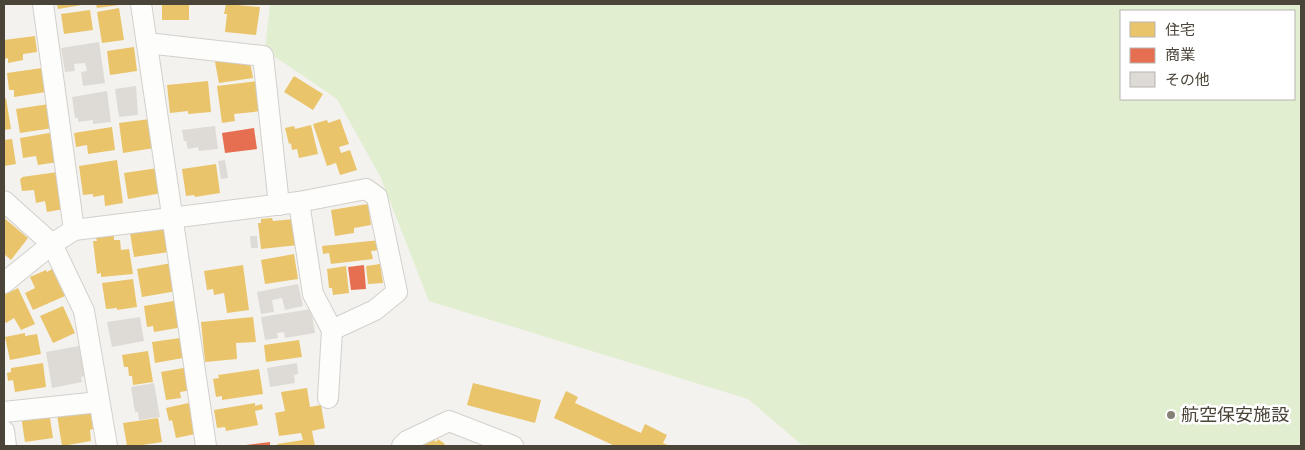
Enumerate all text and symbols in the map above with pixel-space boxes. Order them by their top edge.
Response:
legend [1120,10,1295,100]
text: 住宅 [1165,19,1195,39]
text: 商業 [1165,44,1195,64]
text: その他 [1165,69,1210,89]
place label: 航空保安施設 [1181,402,1289,426]
marker: 航空保安施設 [1165,409,1177,421]

